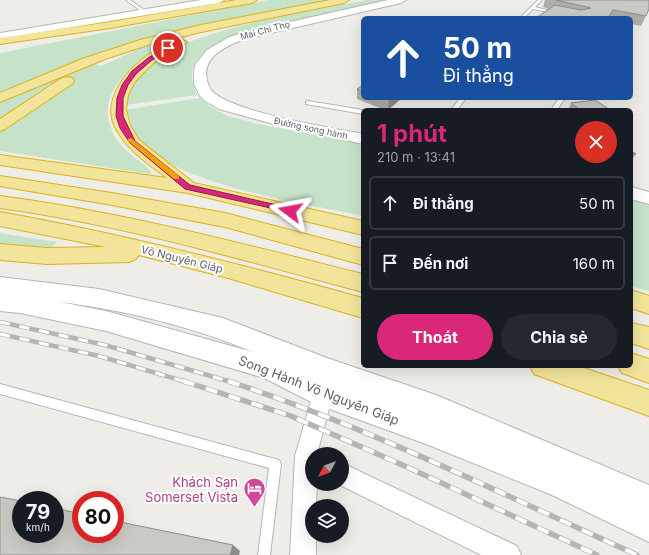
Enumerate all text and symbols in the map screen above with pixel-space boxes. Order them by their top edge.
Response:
street label: Mai Chí Thọ [239,18,291,42]
pin [151,31,185,65]
text: 50 m [443,31,512,65]
icon: ahead [377,32,429,84]
icon: arrive [157,37,179,59]
text: Đi thẳng [443,65,514,86]
street label: Đường song hành [273,115,349,141]
text: 1 phút [377,119,447,148]
button: close [575,121,617,163]
text: 210 m · 13:41 [377,149,455,165]
position arrow [269,190,311,232]
icon: ahead [379,192,401,214]
text: Đi thẳng [413,194,474,213]
text: 50 m [579,194,615,213]
street label: Võ Nguyên Giáp [140,242,225,276]
icon: arrive [379,252,401,274]
text: Đến nơi [413,254,468,273]
text: 160 m [573,254,615,273]
button: Thoát [377,314,493,360]
button: Chia sẻ [501,314,617,360]
street label: Song Hành Võ Nguyên Giáp [236,352,402,428]
north arrow [305,447,349,491]
map controls [305,447,349,543]
place label: Khách Sạn Somerset Vista [145,474,238,505]
hotel icon: Khách Sạn Somerset Vista [241,476,267,509]
speed limit sign: 80 [72,491,124,543]
button: layers [305,499,349,543]
text: 79 [26,500,50,524]
text: km/h [26,521,50,533]

